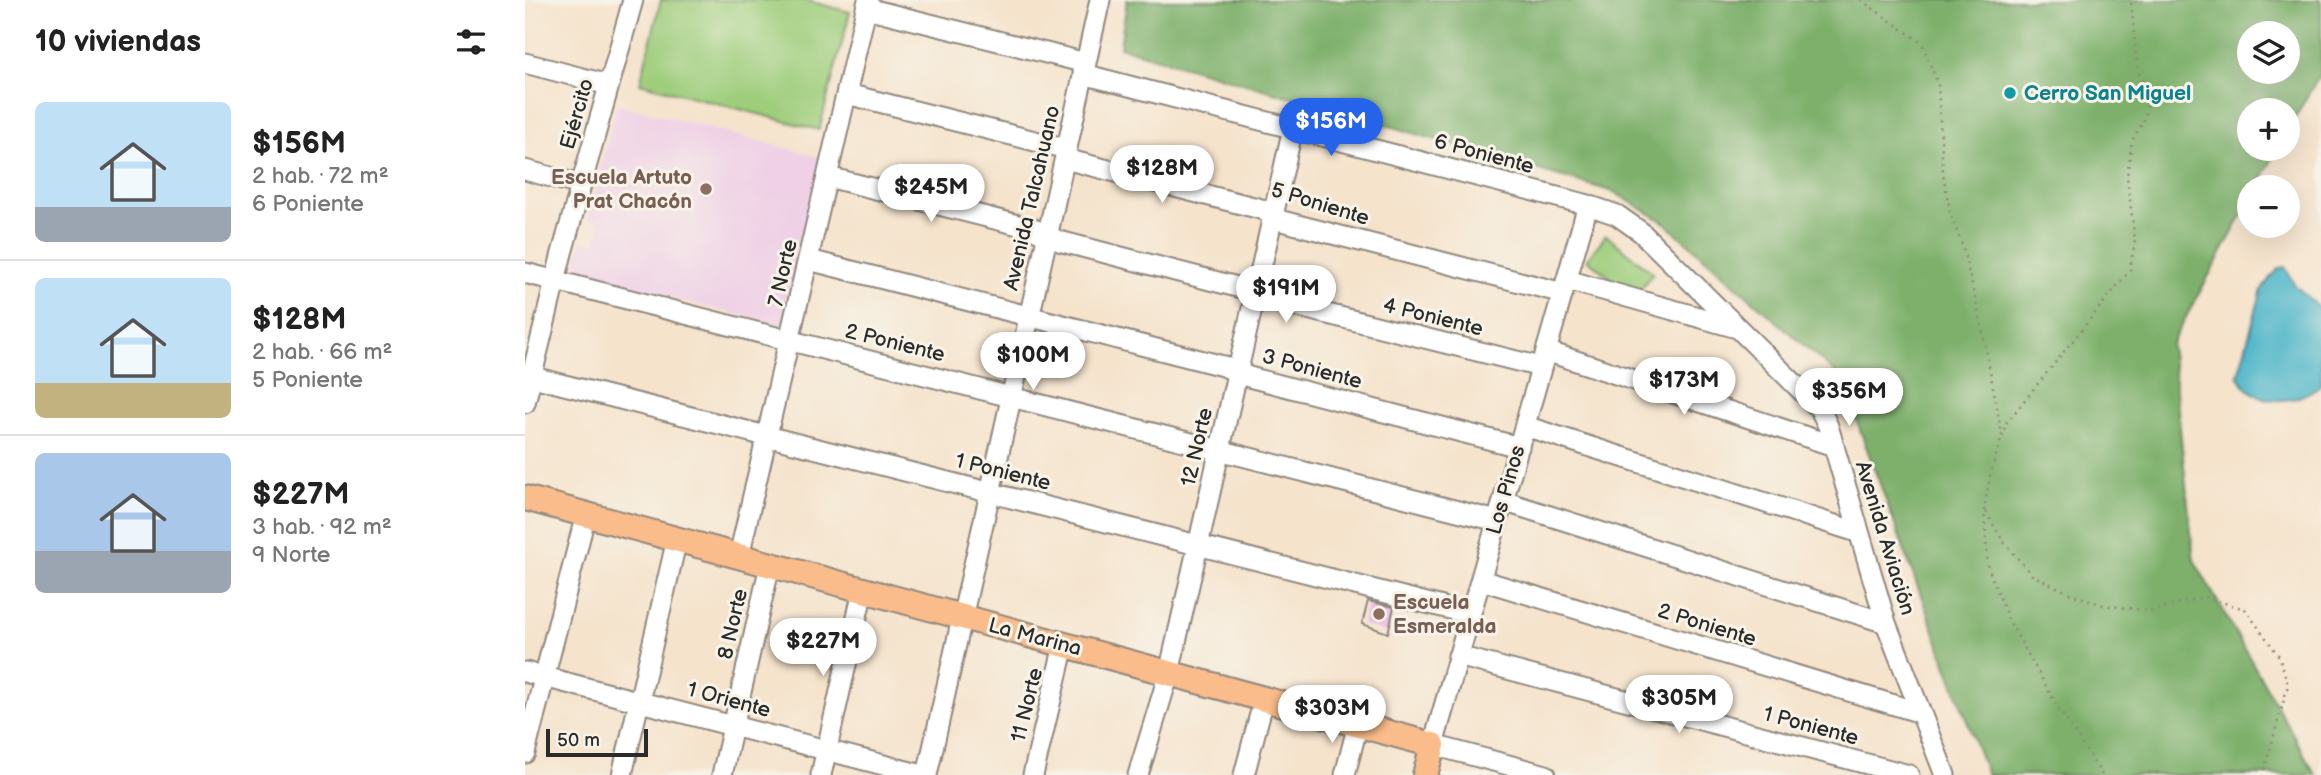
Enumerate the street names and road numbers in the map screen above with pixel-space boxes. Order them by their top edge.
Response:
street label: Ejército [555,76,599,152]
street label: Avenida Talcahuano [999,103,1065,293]
street label: 6 Poniente [1431,129,1537,179]
street label: 5 Poniente [1268,177,1372,231]
street label: 7 Norte [763,237,803,309]
street label: 4 Poniente [1380,293,1486,341]
street label: 2 Poniente [843,319,947,367]
street label: 3 Poniente [1259,344,1365,394]
street label: 12 Norte [1176,405,1218,489]
street label: Los Pinos [1481,442,1531,538]
street label: 1 Poniente [953,448,1053,496]
street label: Avenida Aviación [1850,458,1920,618]
street label: 8 Norte [713,586,753,662]
street label: 2 Poniente [1655,598,1759,652]
street label: La Marina [986,613,1084,661]
street label: 11 Norte [1006,665,1048,745]
street label: 1 Oriente [685,677,773,723]
street label: 1 Poniente [1761,701,1861,751]

